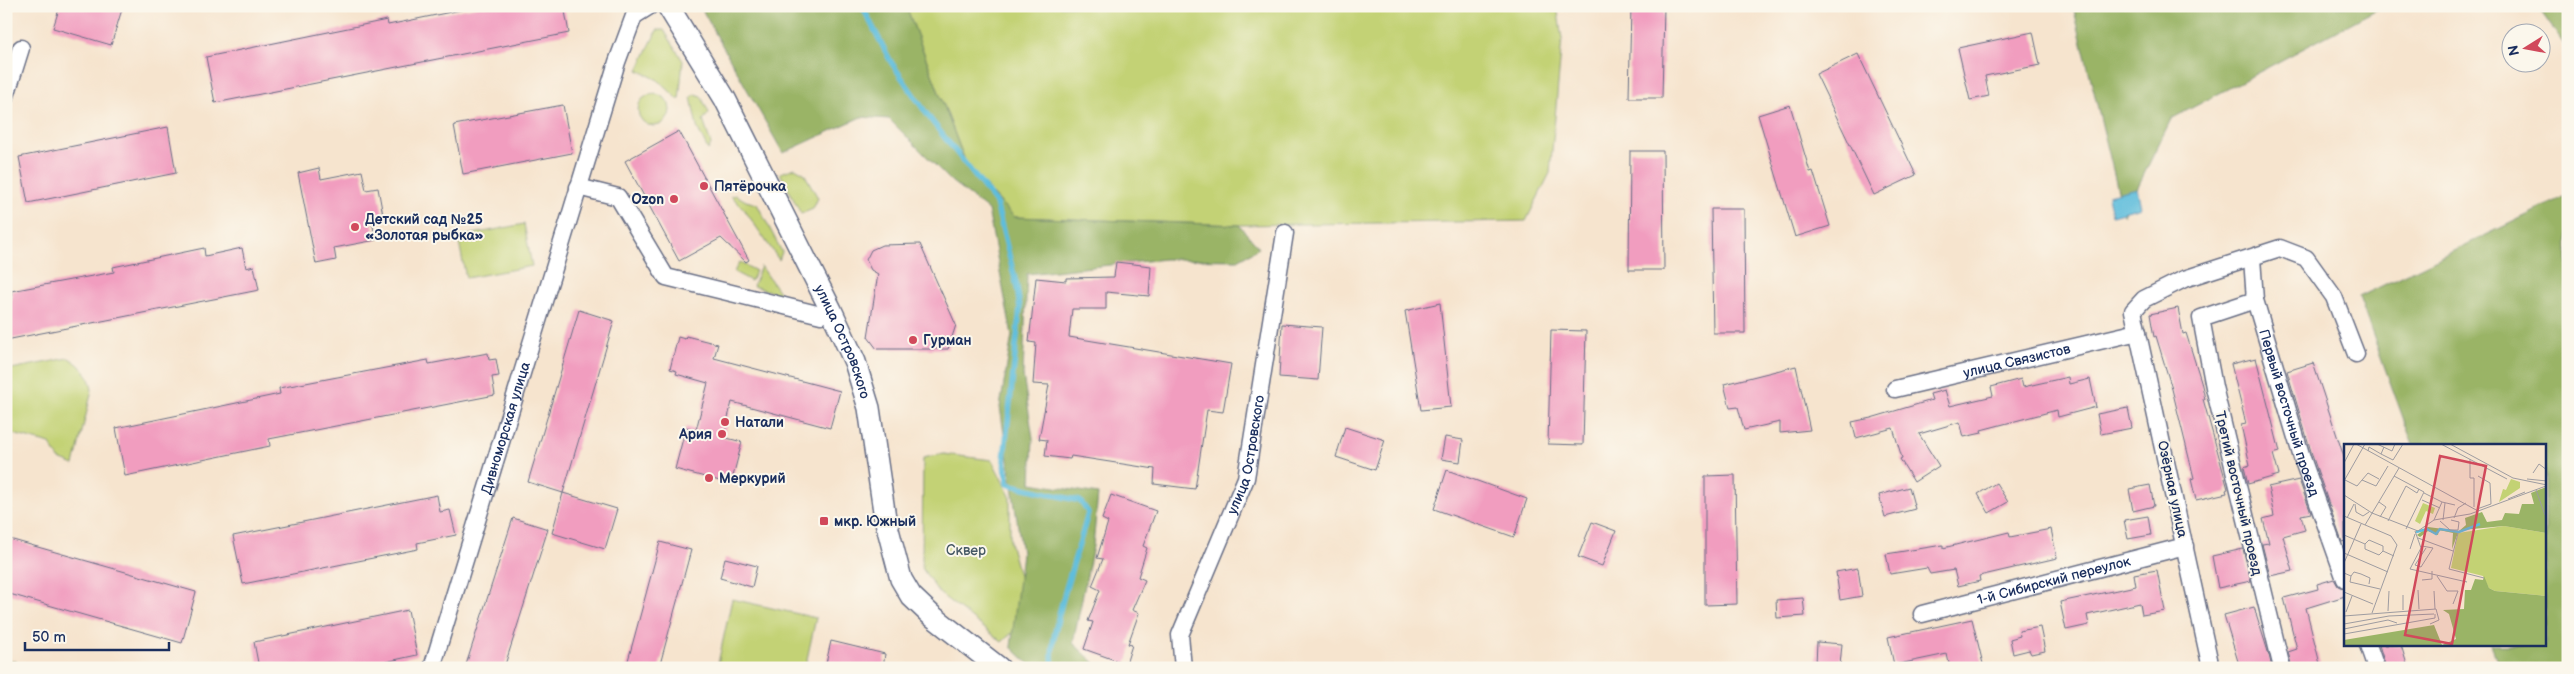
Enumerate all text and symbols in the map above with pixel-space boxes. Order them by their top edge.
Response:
north arrow [2502,22,2552,72]
text: N [2504,44,2523,57]
place label: Пятёрочка [714,178,787,195]
marker: Пятёрочка [698,180,710,192]
place label: Ozon [631,191,664,208]
marker: Ozon [668,193,680,205]
place label: Детский сад №25 «Золотая рыбка» [365,211,484,244]
marker: Детский сад №25 «Золотая рыбка» [349,221,361,233]
street label: улица Островского [811,282,874,401]
street label: Первый восточный проезд [2255,327,2323,499]
place label: Гурман [923,332,971,349]
marker: Гурман [907,334,919,346]
street label: улица Связистов [1962,340,2073,382]
street label: Дивноморская улица [478,359,534,496]
street label: улица Островского [1224,394,1268,517]
street label: Третий восточный проезд [2211,409,2266,578]
place label: Натали [735,414,784,431]
marker: Натали [719,416,731,428]
place label: Ария [678,426,712,443]
marker: Ария [716,428,728,440]
street label: Озёрная улица [2154,439,2191,540]
inset map [2344,444,2546,646]
place label: Меркурий [719,470,786,487]
marker: Меркурий [703,472,715,484]
place label: мкр. Южный [834,513,916,530]
marker: мкр. Южный [818,515,830,527]
park label: Сквер [946,542,986,559]
street label: 1-й Сибирский переулок [1975,552,2133,608]
scale bar [25,619,169,651]
text: 50 m [32,628,66,647]

